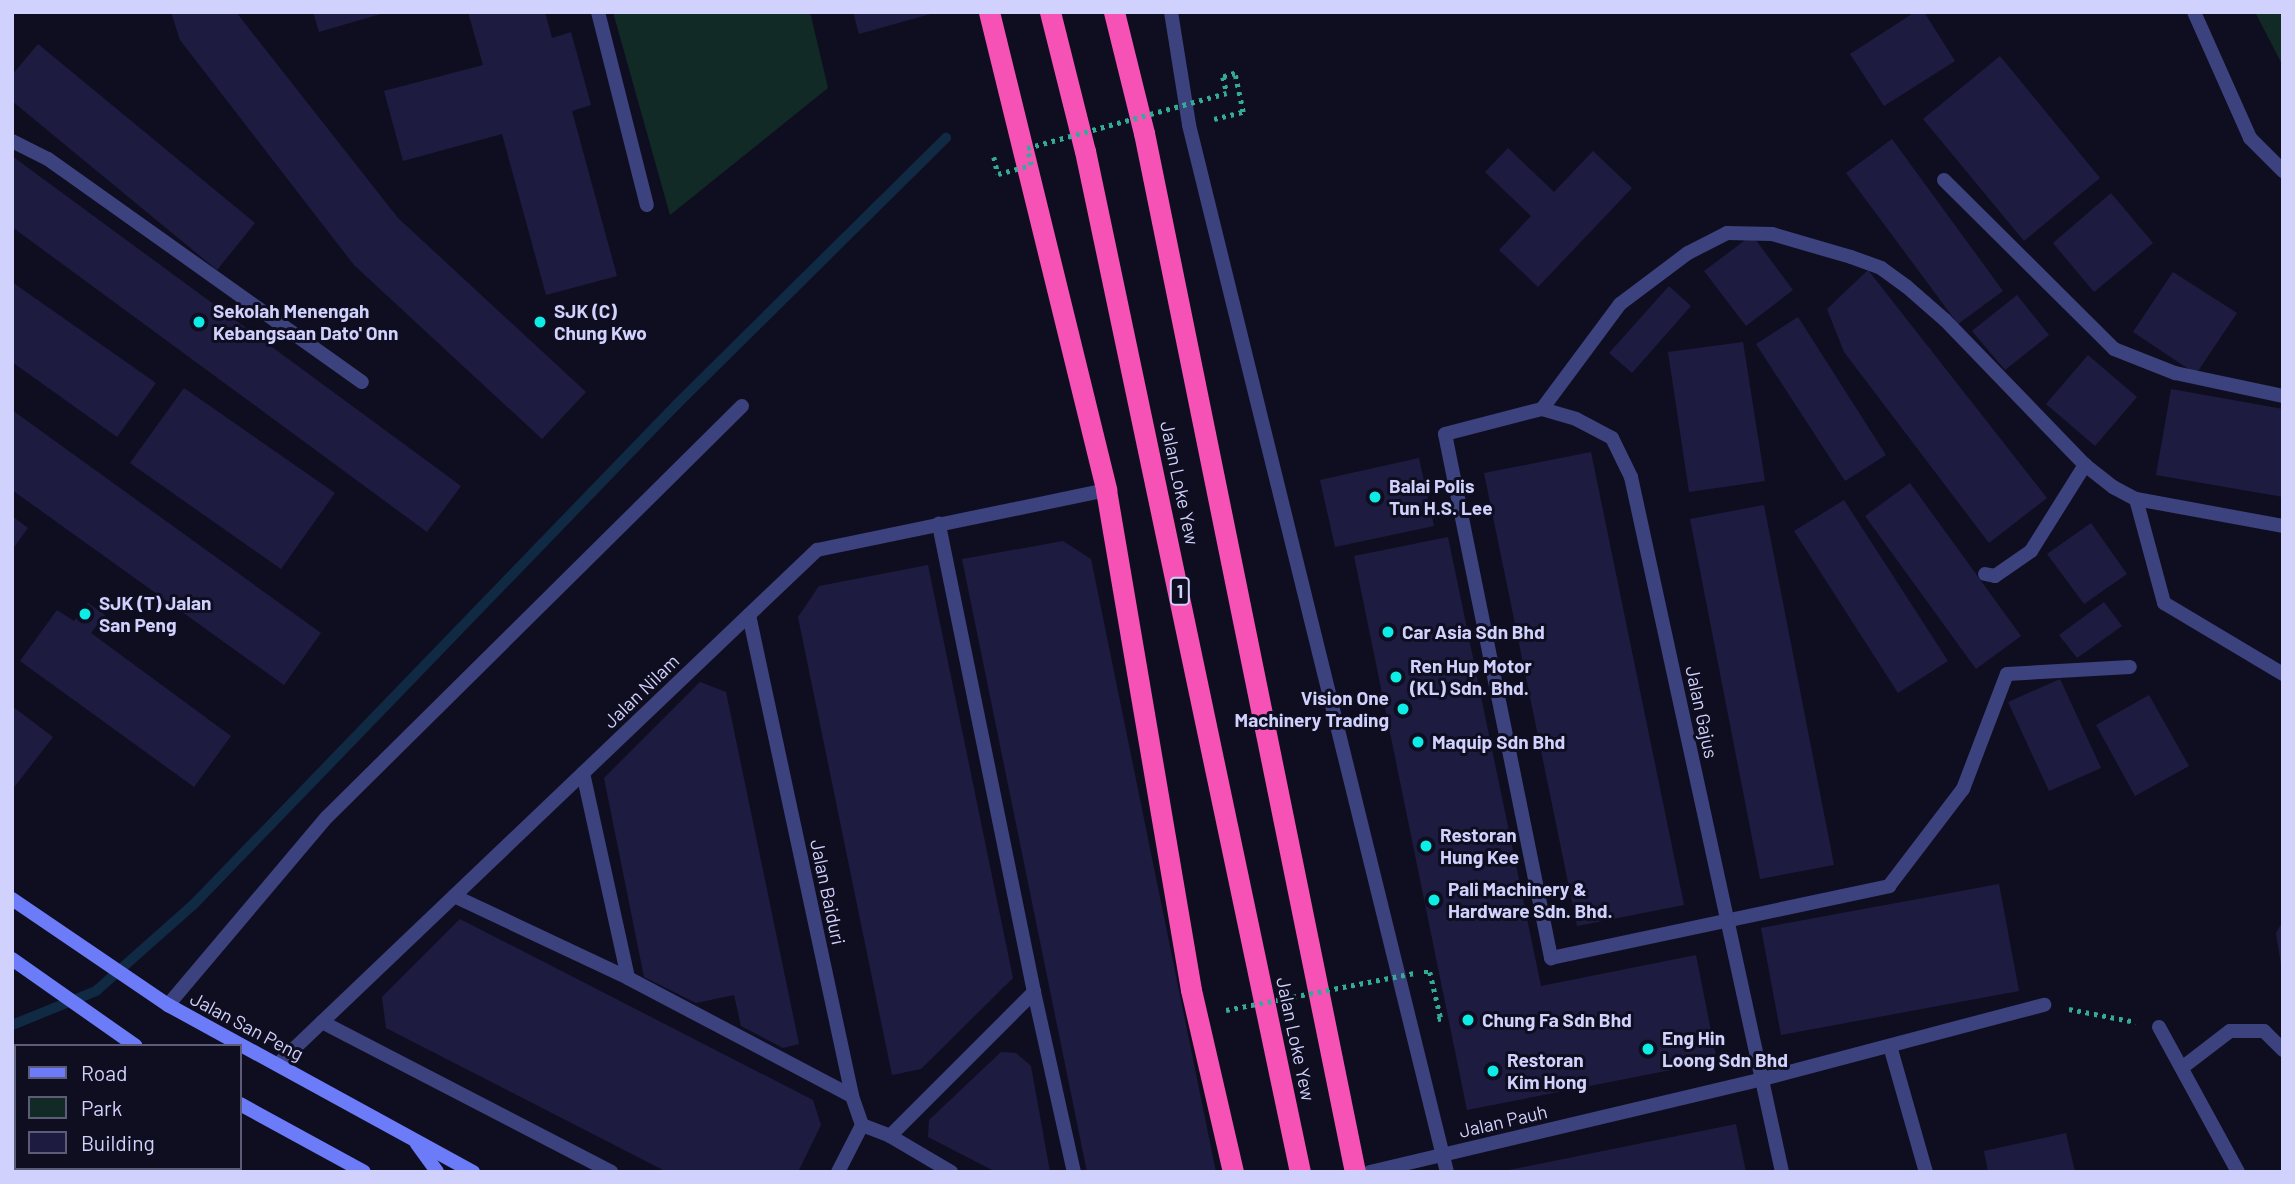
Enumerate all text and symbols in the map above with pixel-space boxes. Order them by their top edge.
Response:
place label: Sekolah Menengah Kebangsaan Dato' Onn [213,300,398,344]
place label: SJK (C) Chung Kwo [554,300,647,344]
marker: Sekolah Menengah Kebangsaan Dato' Onn [191,314,207,330]
marker: SJK (C) Chung Kwo [532,314,548,330]
street label: Jalan Loke Yew [1156,419,1204,547]
place label: Balai Polis Tun H.S. Lee [1389,475,1493,519]
marker: Balai Polis Tun H.S. Lee [1367,489,1383,505]
road number: 1 [1170,576,1190,606]
place label: SJK (T) Jalan San Peng [99,592,211,636]
marker: SJK (T) Jalan San Peng [77,606,93,622]
place label: Car Asia Sdn Bhd [1402,621,1545,643]
marker: Car Asia Sdn Bhd [1380,624,1396,640]
street label: Jalan Nilam [598,649,684,733]
place label: Ren Hup Motor (KL) Sdn. Bhd. [1410,655,1532,699]
street label: Jalan Gajus [1681,664,1723,760]
marker: Ren Hup Motor (KL) Sdn. Bhd. [1388,669,1404,685]
place label: Vision One Machinery Trading [1235,687,1389,731]
marker: Vision One Machinery Trading [1395,701,1411,717]
place label: Maquip Sdn Bhd [1432,731,1565,753]
marker: Maquip Sdn Bhd [1410,734,1426,750]
place label: Restoran Hung Kee [1440,824,1519,868]
street label: Jalan Baiduri [806,837,850,947]
marker: Restoran Hung Kee [1418,838,1434,854]
place label: Pali Machinery & Hardware Sdn. Bhd. [1448,878,1613,922]
marker: Pali Machinery & Hardware Sdn. Bhd. [1426,892,1442,908]
street label: Jalan Loke Yew [1272,975,1320,1103]
street label: Jalan San Peng [186,987,308,1065]
place label: Chung Fa Sdn Bhd [1482,1009,1632,1031]
marker: Chung Fa Sdn Bhd [1460,1012,1476,1028]
place label: Eng Hin Loong Sdn Bhd [1662,1027,1788,1071]
marker: Eng Hin Loong Sdn Bhd [1640,1041,1656,1057]
legend [14,1044,242,1170]
place label: Restoran Kim Hong [1507,1049,1587,1093]
text: Road [81,1060,127,1085]
marker: Restoran Kim Hong [1485,1063,1501,1079]
text: Park [81,1095,122,1120]
street label: Jalan Pauh [1457,1100,1549,1142]
text: Building [81,1130,155,1155]

